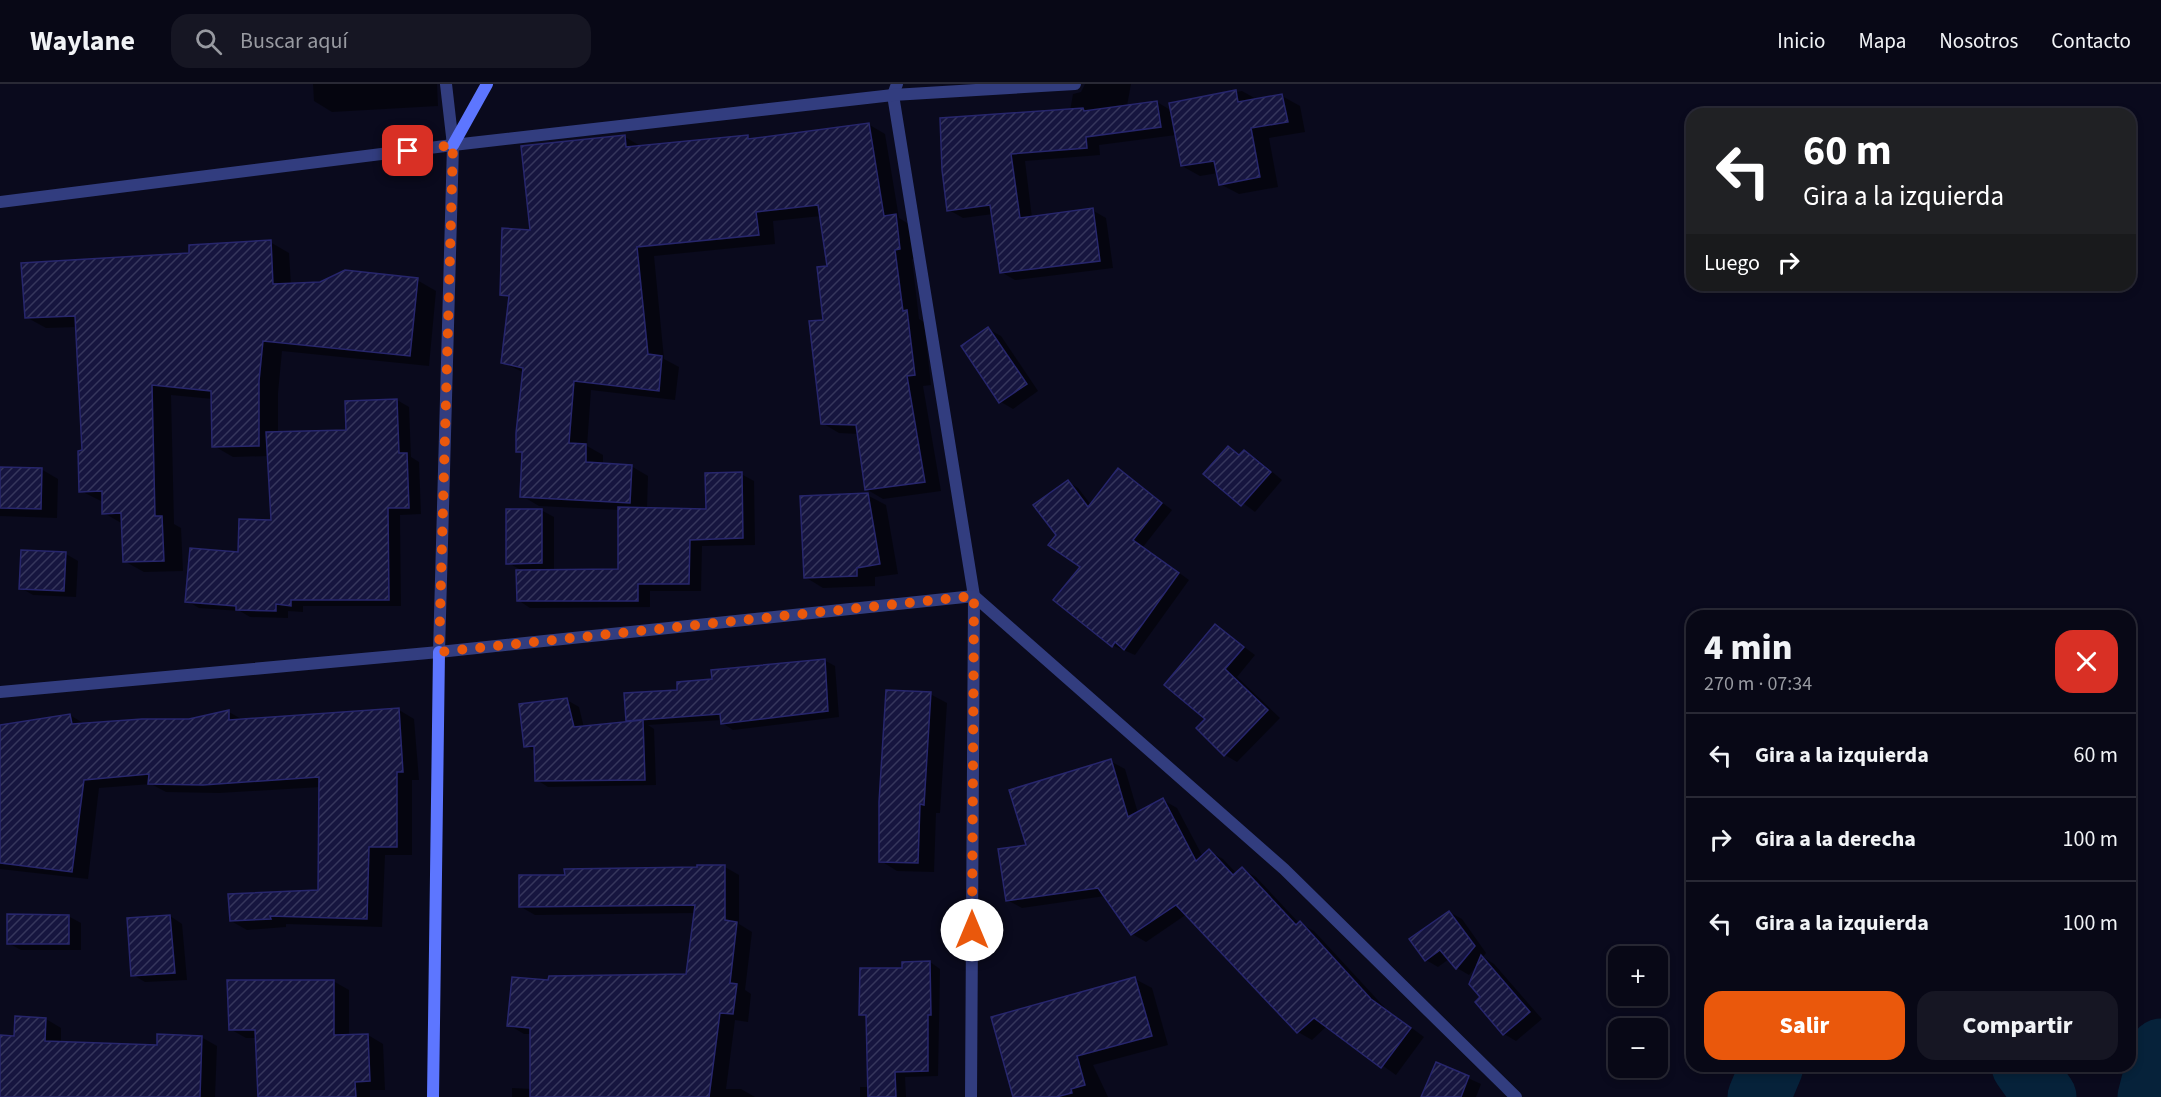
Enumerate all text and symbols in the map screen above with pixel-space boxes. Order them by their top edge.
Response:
search box [171,14,591,68]
text: Waylane [30,21,135,61]
icon: search [192,25,225,58]
text: Buscar aquí [240,25,348,57]
text: Inicio [1777,26,1825,56]
text: Mapa [1858,26,1906,56]
text: Nosotros [1939,26,2018,56]
text: Contacto [2051,26,2131,56]
text: 60 m [1803,121,1892,181]
pin [382,125,433,176]
icon: left [1704,132,1782,210]
icon: arrive [391,134,424,167]
text: Gira a la izquierda [1803,177,2004,216]
icon: right [1772,246,1805,279]
text: Luego [1704,247,1760,279]
text: 4 min [1704,622,1792,673]
button: close [2055,630,2118,693]
text: 270 m · 07:34 [1704,670,1812,698]
icon: left [1704,739,1737,772]
text: Gira a la izquierda [1755,739,1929,771]
text: 60 m [2073,739,2118,771]
icon: right [1704,823,1737,856]
text: Gira a la derecha [1755,823,1916,855]
text: 100 m [2063,823,2118,855]
position arrow [940,898,1004,962]
icon: left [1704,907,1737,940]
text: Gira a la izquierda [1755,907,1929,939]
text: 100 m [2063,907,2118,939]
map controls [1608,946,1668,1078]
button: + [1608,946,1668,1006]
button: Salir [1704,991,1905,1060]
button: Compartir [1917,991,2118,1060]
button: − [1608,1018,1668,1078]

